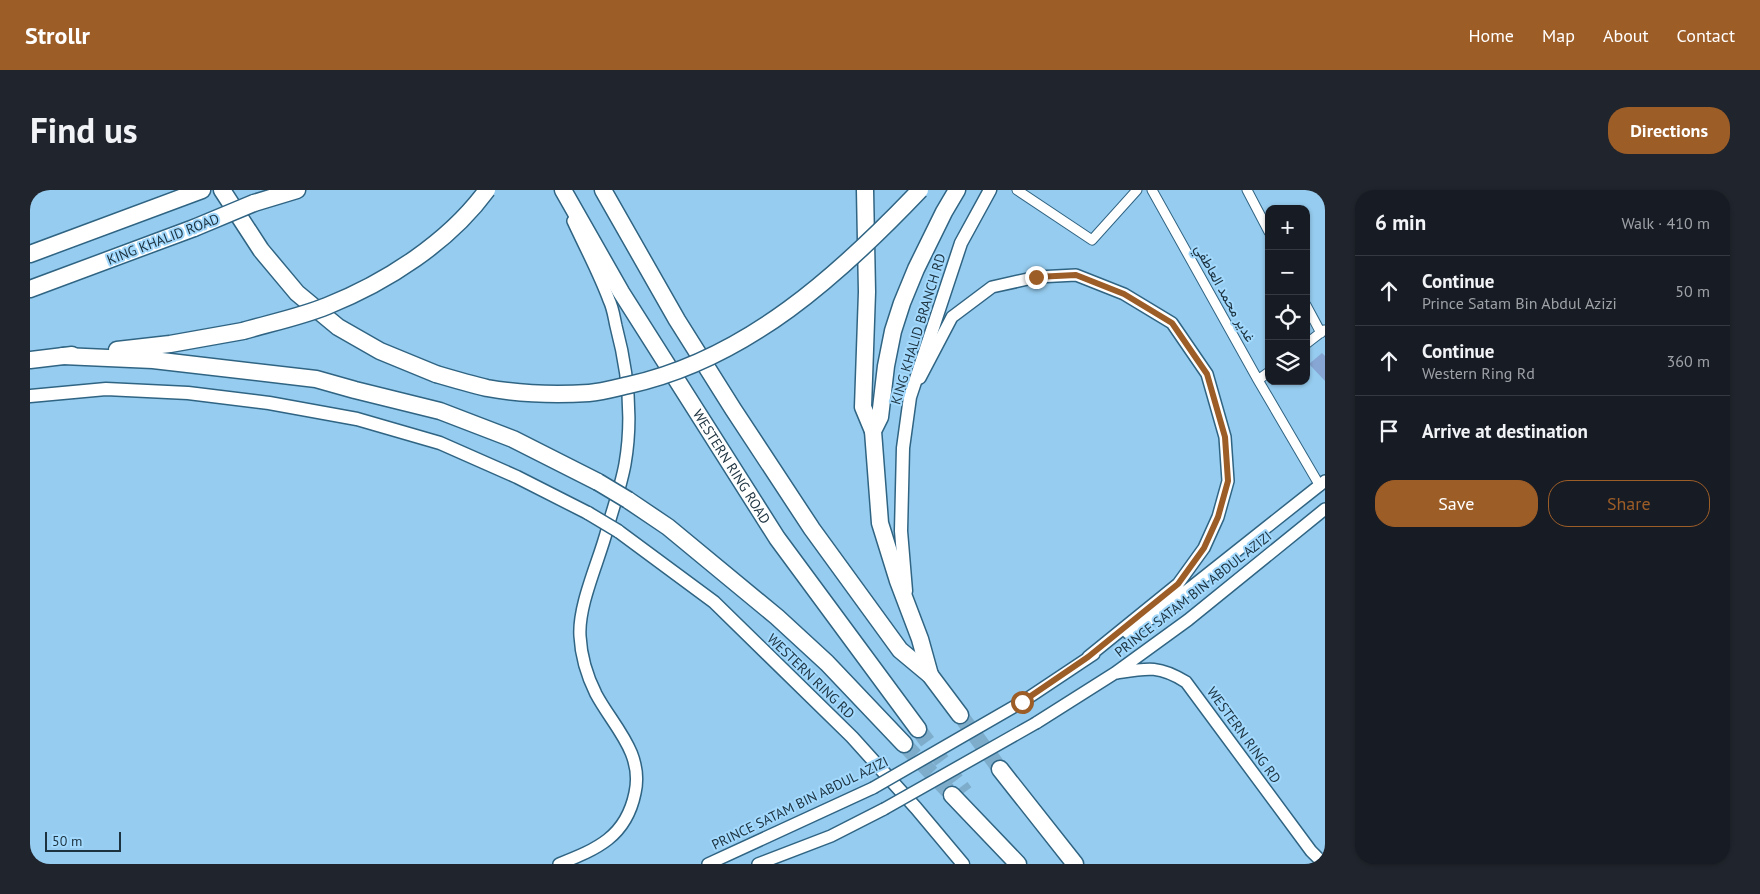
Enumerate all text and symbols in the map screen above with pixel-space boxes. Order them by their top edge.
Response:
text: Strollr [25,20,90,51]
text: Home [1468,24,1514,47]
text: Map [1542,24,1575,47]
text: About [1603,24,1649,47]
text: Contact [1677,24,1735,47]
text: Find us [30,107,138,153]
button: Directions [1608,107,1730,154]
map controls [1265,205,1310,385]
button: + [1265,205,1310,250]
street label: KING KHALID ROAD [104,209,222,269]
text: 6 min [1375,209,1426,236]
text: Walk · 410 m [1621,213,1710,233]
street label: غدير محمد العاطفي [1188,241,1259,347]
button: − [1265,250,1310,295]
street label: KING KHALID BRANCH RD [886,251,950,407]
route end [1025,266,1048,289]
text: Continue [1422,269,1494,293]
icon: ahead [1375,277,1403,305]
text: 50 m [1675,281,1710,301]
text: Prince Satam Bin Abdul Azizi [1422,293,1617,313]
button: locate [1265,295,1310,340]
text: Continue [1422,339,1494,363]
button: layers [1265,340,1310,385]
icon: ahead [1375,347,1403,375]
text: 360 m [1667,351,1710,371]
text: Western Ring Rd [1422,363,1535,383]
street label: WESTERN RING ROAD [689,406,775,527]
icon: arrive [1375,417,1403,445]
text: Arrive at destination [1422,419,1588,443]
button: Save [1375,480,1538,527]
button: Share [1548,480,1710,527]
street label: PRINCE SATAM BIN ABDUL AZIZI [1111,527,1275,661]
street label: WESTERN RING RD [763,630,859,722]
street label: WESTERN RING RD [1203,683,1285,787]
route start [1011,691,1034,714]
street label: PRINCE SATAM BIN ABDUL AZIZI [709,752,891,854]
scale bar [45,829,121,852]
text: 50 m [52,832,82,850]

